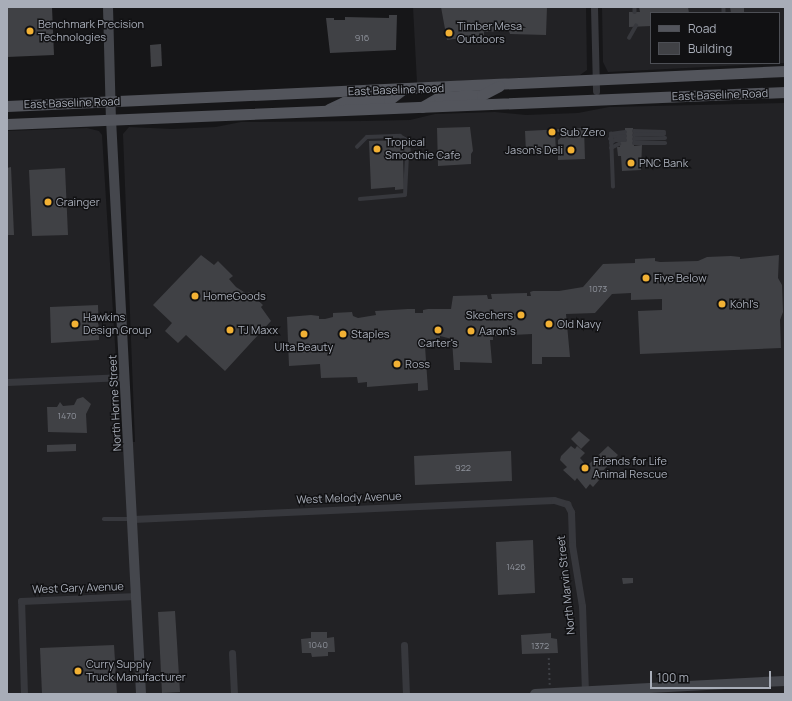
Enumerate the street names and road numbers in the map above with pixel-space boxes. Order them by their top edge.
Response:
street label: East Baseline Road [348,82,444,98]
street label: East Baseline Road [672,87,768,103]
street label: East Baseline Road [24,95,120,111]
street label: North Horne Street [106,354,124,452]
street label: West Melody Avenue [296,490,402,506]
street label: North Marvin Street [554,535,578,635]
street label: West Gary Avenue [32,580,124,596]

